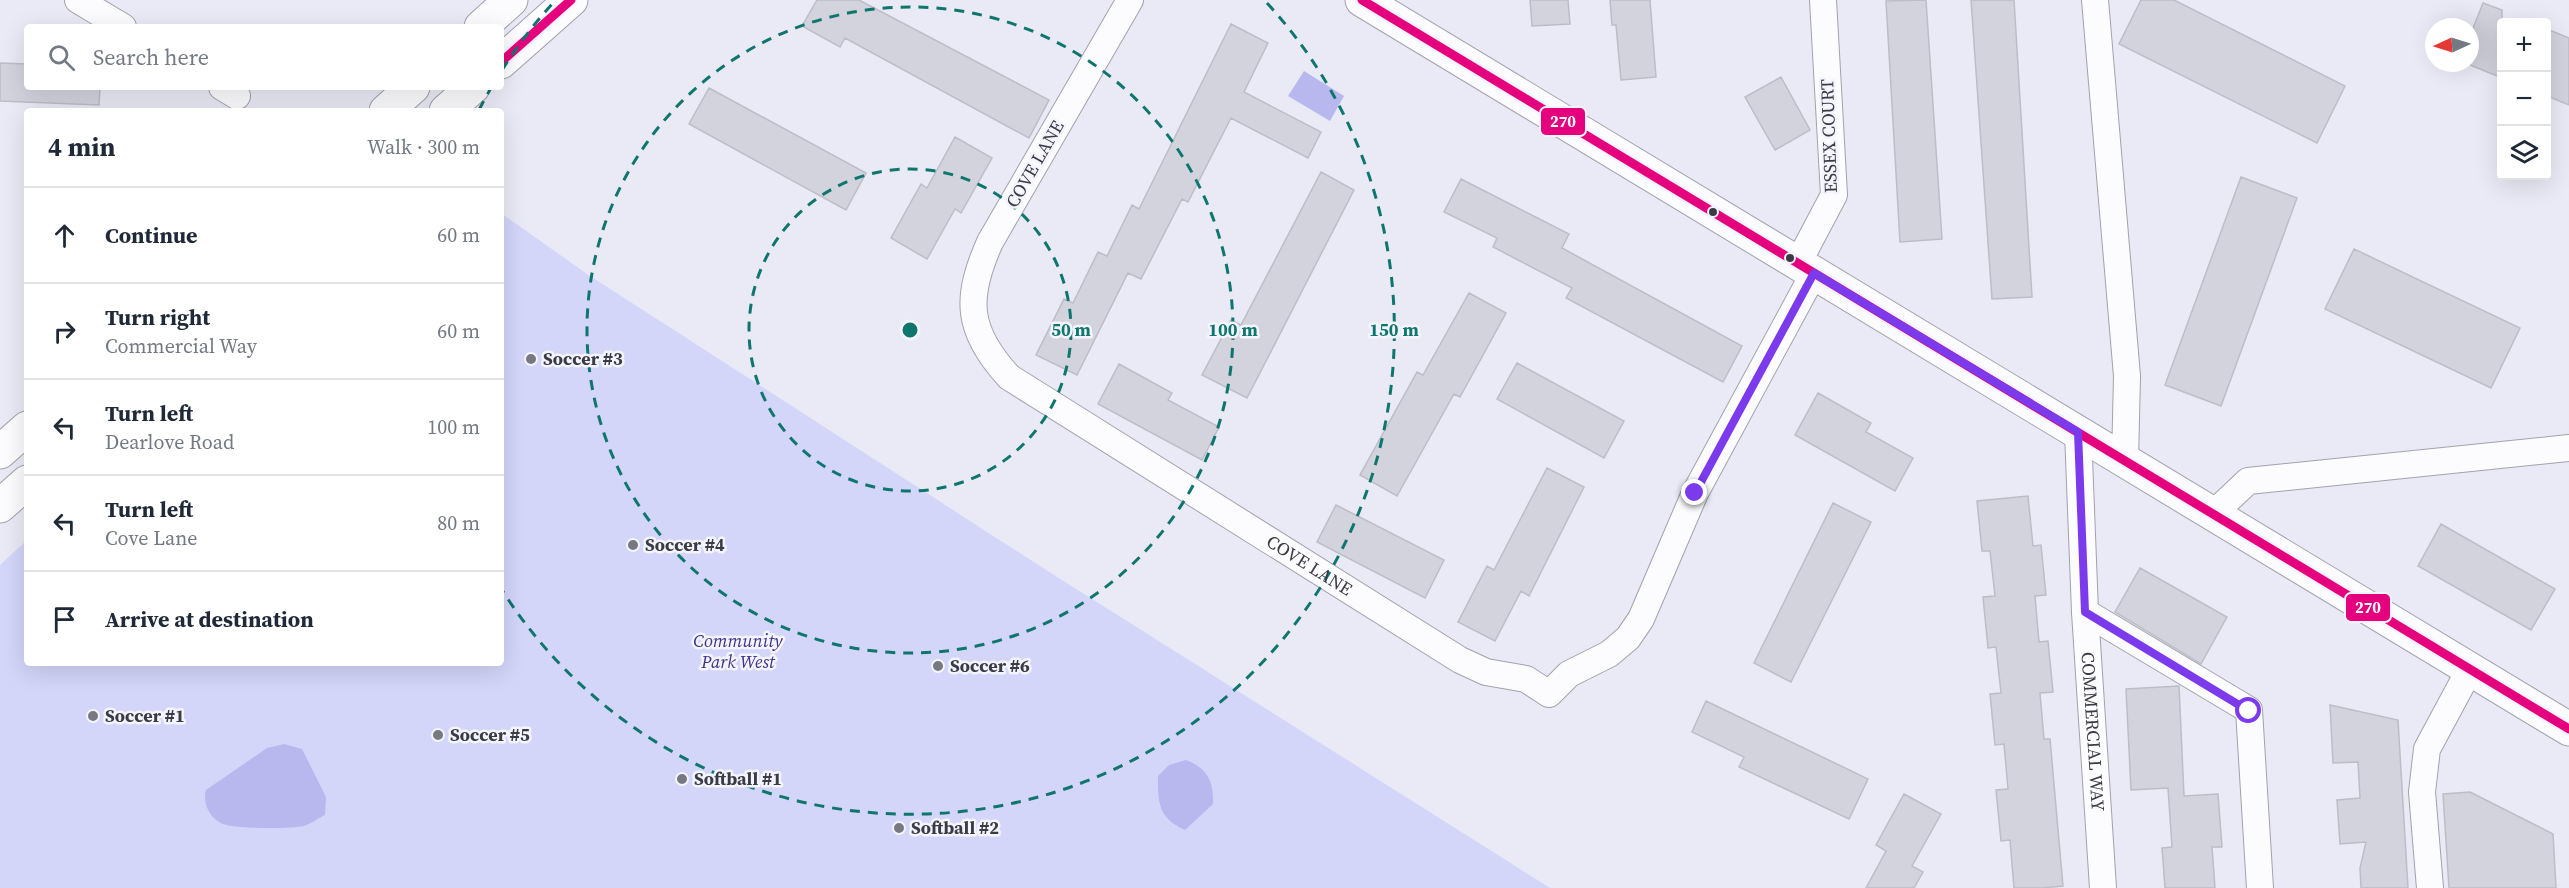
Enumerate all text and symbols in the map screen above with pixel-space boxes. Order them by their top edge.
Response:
north arrow [2425,18,2479,72]
map controls [2497,18,2551,180]
button: + [2497,18,2551,72]
search box [24,24,504,90]
icon: search [45,41,78,74]
text: Search here [93,42,209,72]
button: − [2497,72,2551,126]
street label: ESSEX COURT [1814,78,1843,193]
line badge: 270 [1540,107,1586,136]
text: 270 [1550,110,1576,132]
street label: COVE LANE [1000,115,1070,212]
button: layers [2497,126,2551,180]
text: 4 min [48,129,115,165]
text: Walk · 300 m [367,133,480,161]
unlabelled marker [1707,206,1719,218]
icon: ahead [48,219,81,252]
text: Continue [105,220,198,250]
text: 60 m [437,221,480,249]
unlabelled marker [1784,252,1796,264]
text: Turn right [105,302,210,332]
icon: right [48,315,81,348]
text: 60 m [437,317,480,345]
text: 50 m [1051,317,1091,342]
text: 100 m [1208,317,1258,342]
text: 150 m [1369,317,1419,342]
centre of rings [900,320,920,340]
text: Commercial Way [105,332,257,360]
place label: Soccer #3 [543,346,623,371]
marker: Soccer #3 [524,352,538,366]
text: Turn left [105,398,193,428]
icon: left [48,411,81,444]
text: 100 m [427,413,480,441]
text: Dearlove Road [105,428,234,456]
route end [1681,479,1707,505]
text: Turn left [105,494,193,524]
icon: left [48,507,81,540]
text: 80 m [437,509,480,537]
text: Cove Lane [105,524,197,552]
street label: COVE LANE [1262,529,1358,602]
place label: Soccer #4 [645,532,725,557]
marker: Soccer #4 [626,538,640,552]
line badge: 270 [2345,593,2391,622]
text: 270 [2355,596,2381,618]
icon: arrive [48,603,81,636]
text: Arrive at destination [105,604,314,634]
park label: Community Park West [693,628,783,674]
street label: COMMERCIAL WAY [2076,651,2111,813]
place label: Soccer #6 [950,653,1030,678]
marker: Soccer #6 [931,659,945,673]
route start [2235,697,2261,723]
place label: Soccer #1 [105,703,185,728]
marker: Soccer #1 [86,709,100,723]
place label: Soccer #5 [450,722,530,747]
marker: Soccer #5 [431,728,445,742]
place label: Softball #1 [694,766,782,791]
marker: Softball #1 [675,772,689,786]
place label: Softball #2 [911,815,999,840]
marker: Softball #2 [892,821,906,835]

